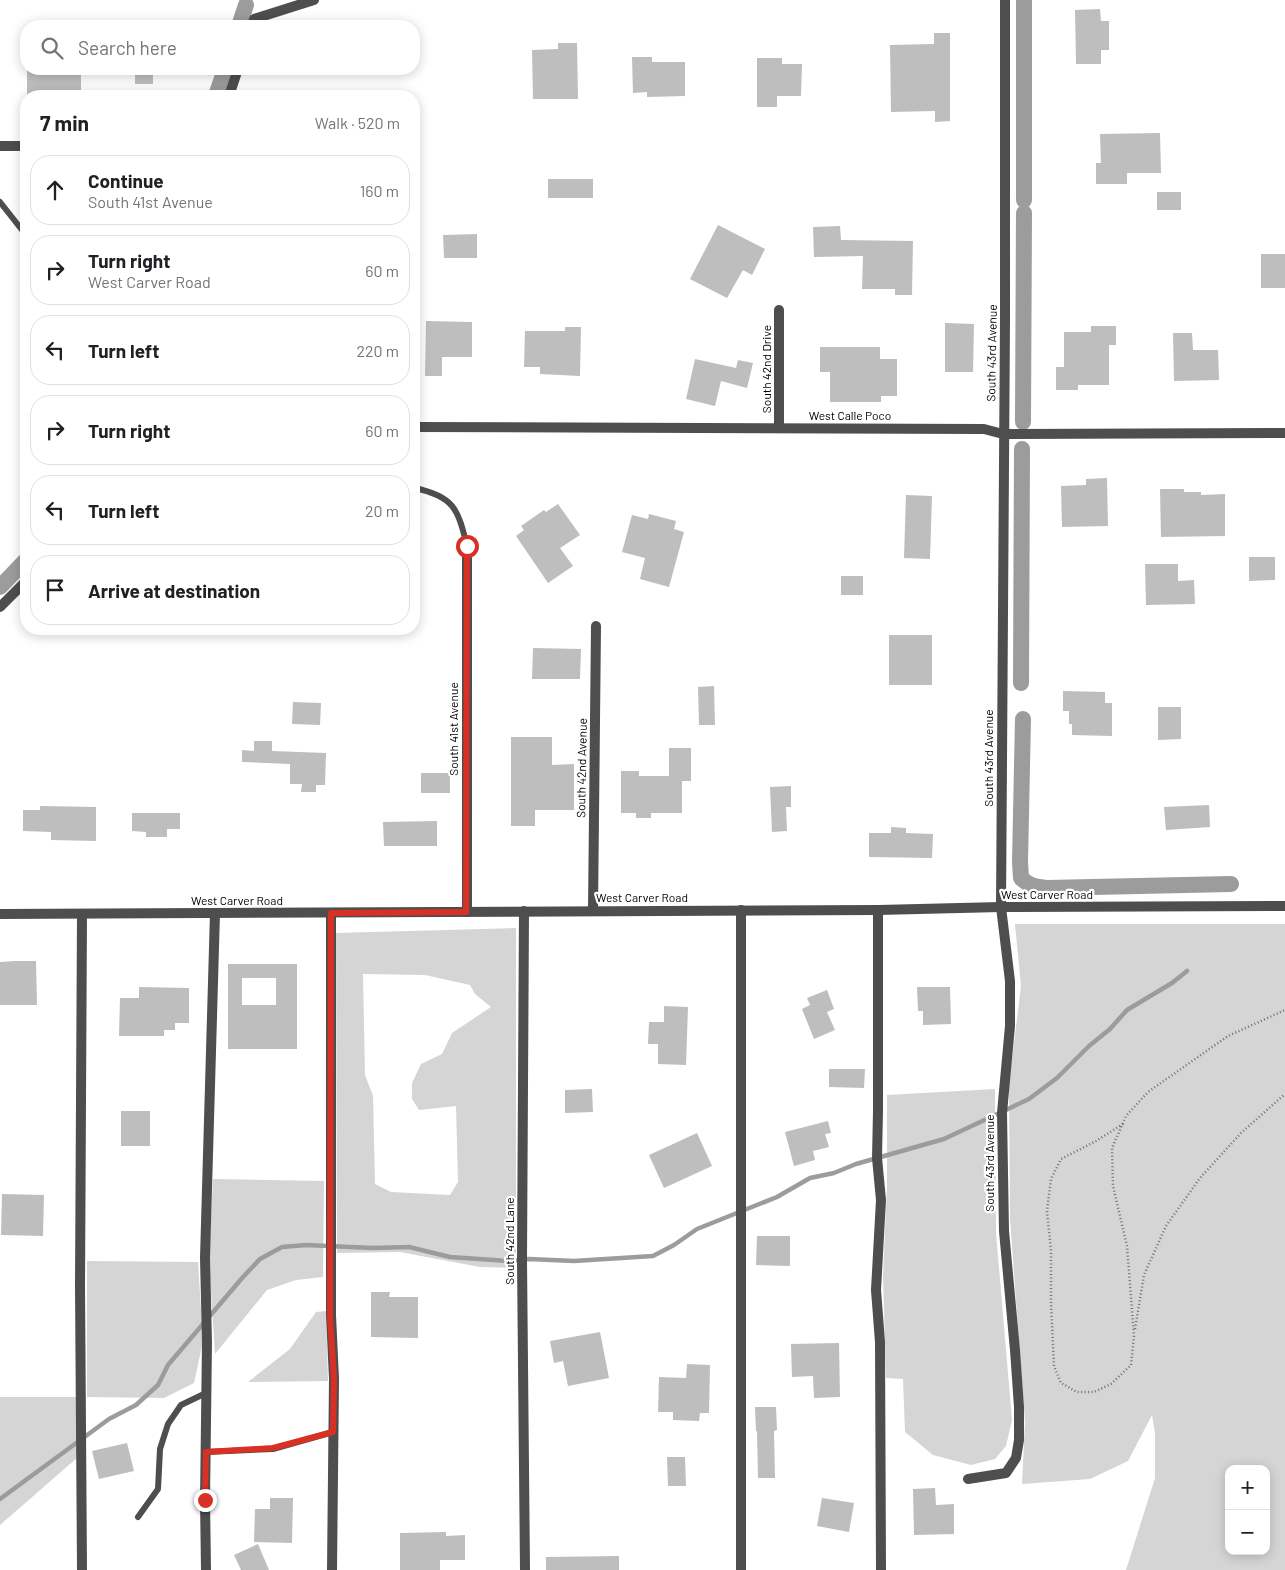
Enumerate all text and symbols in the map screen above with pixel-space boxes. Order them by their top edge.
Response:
search box [20,20,420,75]
icon: search [38,34,66,62]
text: Search here [78,36,177,59]
text: 7 min [40,110,89,135]
text: Walk · 520 m [315,113,400,132]
text: Continue [88,169,164,192]
icon: ahead [41,176,69,204]
text: 160 m [360,181,399,200]
text: South 41st Avenue [88,192,213,211]
text: Turn right [88,249,170,272]
icon: right [41,256,69,284]
text: 60 m [365,261,399,280]
text: West Carver Road [88,272,211,291]
street label: South 43rd Avenue [983,304,999,402]
street label: South 42nd Drive [759,325,773,413]
icon: left [41,336,69,364]
text: Turn left [88,339,159,362]
text: 220 m [356,341,399,360]
street label: West Calle Poco [809,408,891,422]
icon: right [41,416,69,444]
text: Turn right [88,419,170,442]
text: 60 m [365,421,399,440]
icon: left [41,496,69,524]
text: Turn left [88,499,159,522]
text: 20 m [365,501,399,520]
route start [456,535,479,558]
icon: arrive [41,576,69,604]
text: Arrive at destination [88,579,260,602]
street label: South 41st Avenue [446,682,460,776]
street label: South 43rd Avenue [981,709,995,807]
street label: South 42nd Avenue [573,718,589,818]
street label: West Carver Road [1001,887,1093,901]
street label: West Carver Road [596,890,688,904]
street label: West Carver Road [191,893,283,907]
street label: South 43rd Avenue [982,1114,996,1212]
street label: South 42nd Lane [502,1197,516,1285]
map controls [1225,1465,1270,1555]
button: + [1225,1465,1270,1510]
route end [194,1489,217,1512]
button: − [1225,1510,1270,1555]

